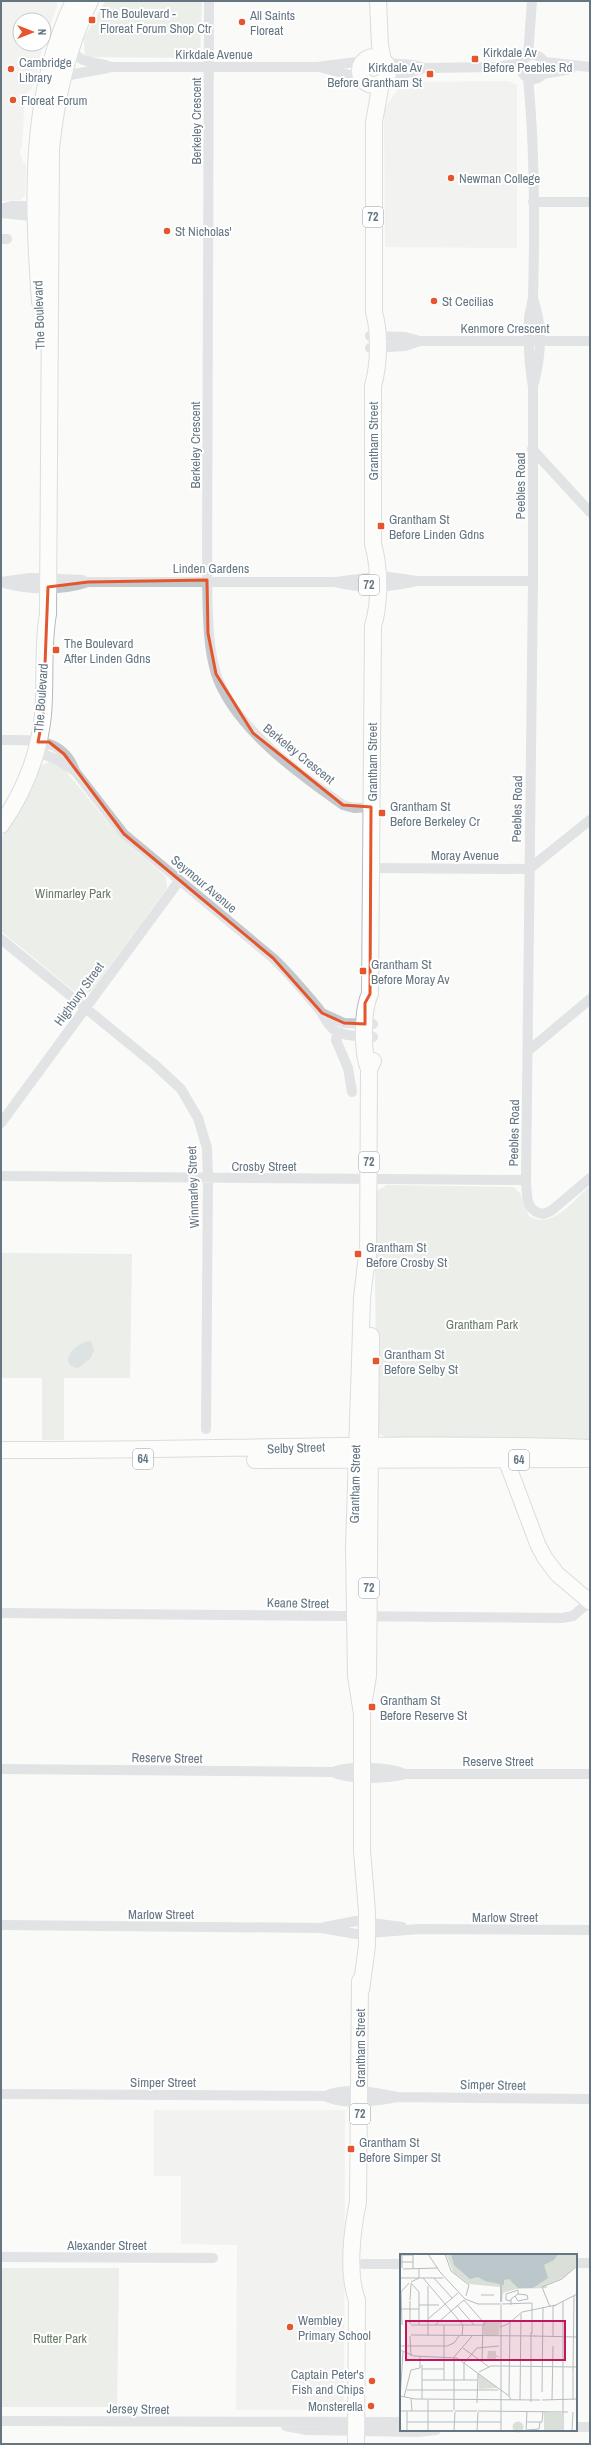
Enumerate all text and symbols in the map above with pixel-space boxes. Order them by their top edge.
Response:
place label: The Boulevard - Floreat Forum Shop Ctr [100,5,212,37]
place label: All Saints Floreat [249,7,295,39]
north arrow [12,12,52,52]
marker: The Boulevard - Floreat Forum Shop Ctr [87,15,97,25]
marker: All Saints Floreat [237,17,247,27]
text: N [35,29,49,35]
place label: Kirkdale Av Before Peebles Rd [483,44,573,76]
street label: Kirkdale Avenue [175,46,253,63]
place label: Cambridge Library [19,54,72,86]
marker: Kirkdale Av Before Peebles Rd [470,54,480,64]
place label: Kirkdale Av Before Grantham St [327,59,423,91]
marker: Cambridge Library [6,64,16,74]
marker: Kirkdale Av Before Grantham St [425,69,435,79]
street label: Berkeley Crescent [188,77,205,165]
place label: Floreat Forum [21,92,88,109]
marker: Floreat Forum [8,95,18,105]
place label: Newman College [459,170,540,187]
marker: Newman College [446,173,456,183]
road number: 72 [363,207,383,227]
place label: St Nicholas' [175,223,232,240]
marker: St Nicholas' [162,226,172,236]
street label: The Boulevard [29,280,49,350]
place label: St Cecilias [442,293,494,310]
marker: St Cecilias [429,296,439,306]
street label: Kenmore Crescent [461,320,549,337]
street label: Berkeley Crescent [187,401,204,489]
street label: Grantham Street [365,402,382,480]
street label: Peebles Road [512,452,529,519]
place label: Grantham St Before Linden Gdns [389,511,484,543]
marker: Grantham St Before Linden Gdns [376,521,386,531]
street label: Linden Gardens [173,560,249,577]
road number: 72 [359,575,379,595]
place label: The Boulevard After Linden Gdns [63,635,151,667]
marker: The Boulevard After Linden Gdns [51,645,61,655]
street label: The Boulevard [30,663,52,733]
street label: Berkeley Crescent [260,720,338,788]
street label: Grantham Street [364,723,381,801]
street label: Peebles Road [508,775,526,843]
place label: Grantham St Before Berkeley Cr [390,798,481,830]
marker: Grantham St Before Berkeley Cr [377,808,387,818]
street label: Moray Avenue [431,847,499,864]
street label: Seymour Avenue [168,851,241,917]
park label: Winmarley Park [35,885,112,902]
place label: Grantham St Before Moray Av [371,956,450,988]
street label: Highbury Street [50,959,108,1029]
marker: Grantham St Before Moray Av [358,966,368,976]
street label: Peebles Road [505,1099,523,1167]
street label: Winmarley Street [183,1146,203,1228]
road number: 72 [359,1152,379,1172]
street label: Crosby Street [231,1158,297,1175]
place label: Grantham St Before Crosby St [366,1239,447,1271]
marker: Grantham St Before Crosby St [353,1249,363,1259]
park label: Grantham Park [446,1316,519,1333]
place label: Grantham St Before Selby St [384,1346,458,1378]
marker: Grantham St Before Selby St [371,1356,381,1366]
street label: Selby Street [267,1438,325,1458]
street label: Grantham Street [346,1444,364,1524]
road number: 64 [133,1449,153,1469]
road number: 64 [509,1450,529,1470]
road number: 72 [359,1578,379,1598]
street label: Keane Street [267,1594,329,1612]
place label: Grantham St Before Reserve St [380,1692,467,1724]
marker: Grantham St Before Reserve St [367,1702,377,1712]
street label: Reserve Street [131,1749,203,1767]
street label: Reserve Street [462,1753,534,1770]
street label: Marlow Street [128,1906,194,1923]
street label: Marlow Street [472,1909,538,1926]
street label: Grantham Street [352,2009,369,2087]
street label: Simper Street [130,2074,196,2091]
street label: Simper Street [460,2076,526,2094]
road number: 72 [350,2104,370,2124]
place label: Grantham St Before Simper St [359,2134,441,2166]
marker: Grantham St Before Simper St [346,2144,356,2154]
street label: Alexander Street [66,2237,147,2254]
inset map [400,2254,577,2431]
place label: Wembley Primary School [298,2312,371,2344]
marker: Wembley Primary School [285,2322,295,2332]
park label: Rutter Park [33,2330,88,2347]
place label: Captain Peter's Fish and Chips [291,2366,364,2398]
marker: Captain Peter's Fish and Chips [367,2376,377,2386]
place label: Monsterella [308,2398,363,2415]
street label: Jersey Street [106,2400,170,2418]
marker: Monsterella [366,2401,376,2411]

